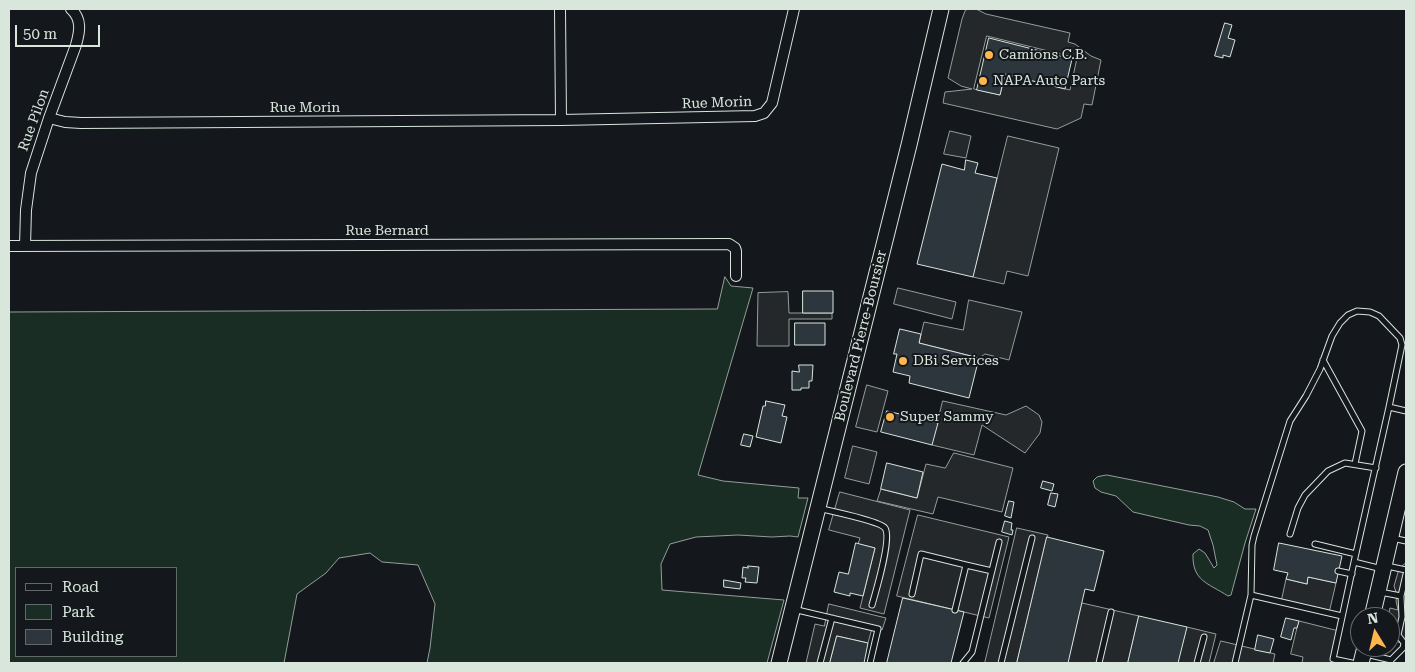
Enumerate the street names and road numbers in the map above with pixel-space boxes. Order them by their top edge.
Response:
street label: Rue Pilon [15,87,53,153]
street label: Rue Morin [681,93,753,113]
street label: Rue Morin [270,100,340,116]
street label: Rue Bernard [345,223,429,239]
street label: Boulevard Pierre-Boursier [832,249,890,423]

